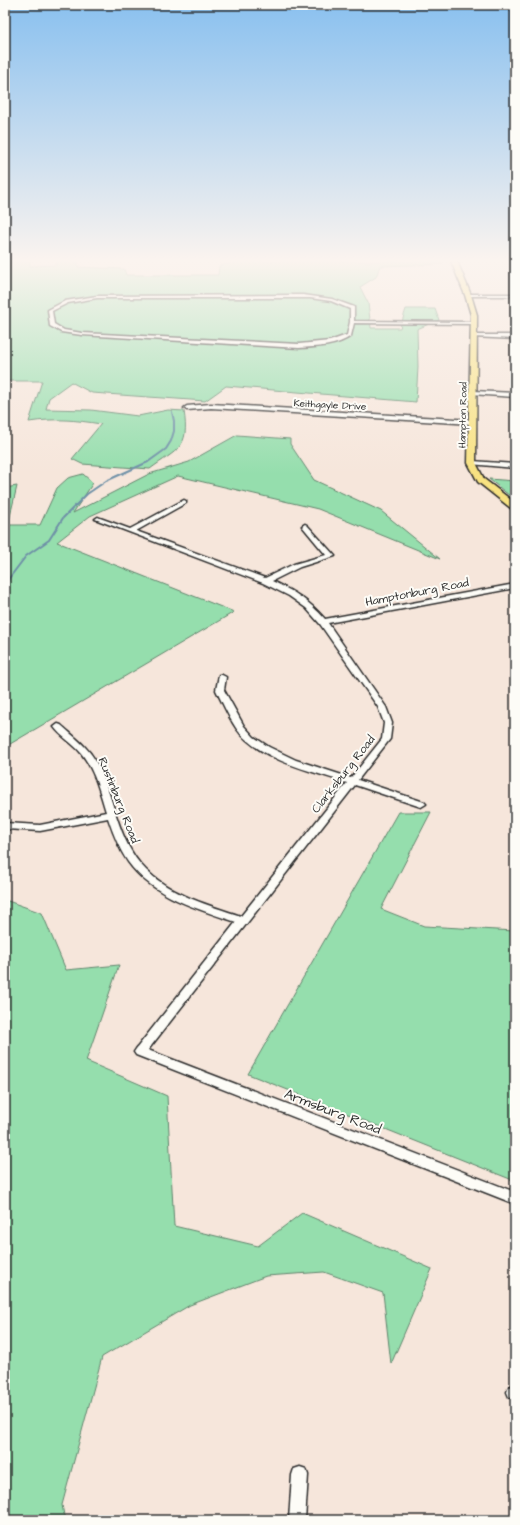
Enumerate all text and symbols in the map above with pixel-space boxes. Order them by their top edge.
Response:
street label: Hampton Road [455,382,471,448]
street label: Keithgayle Drive [293,396,367,415]
street label: Hamptonburg Road [364,574,470,612]
street label: Clarksburg Road [308,732,380,817]
street label: Rustinburg Road [93,755,144,846]
street label: Armsburg Road [281,1084,384,1140]

